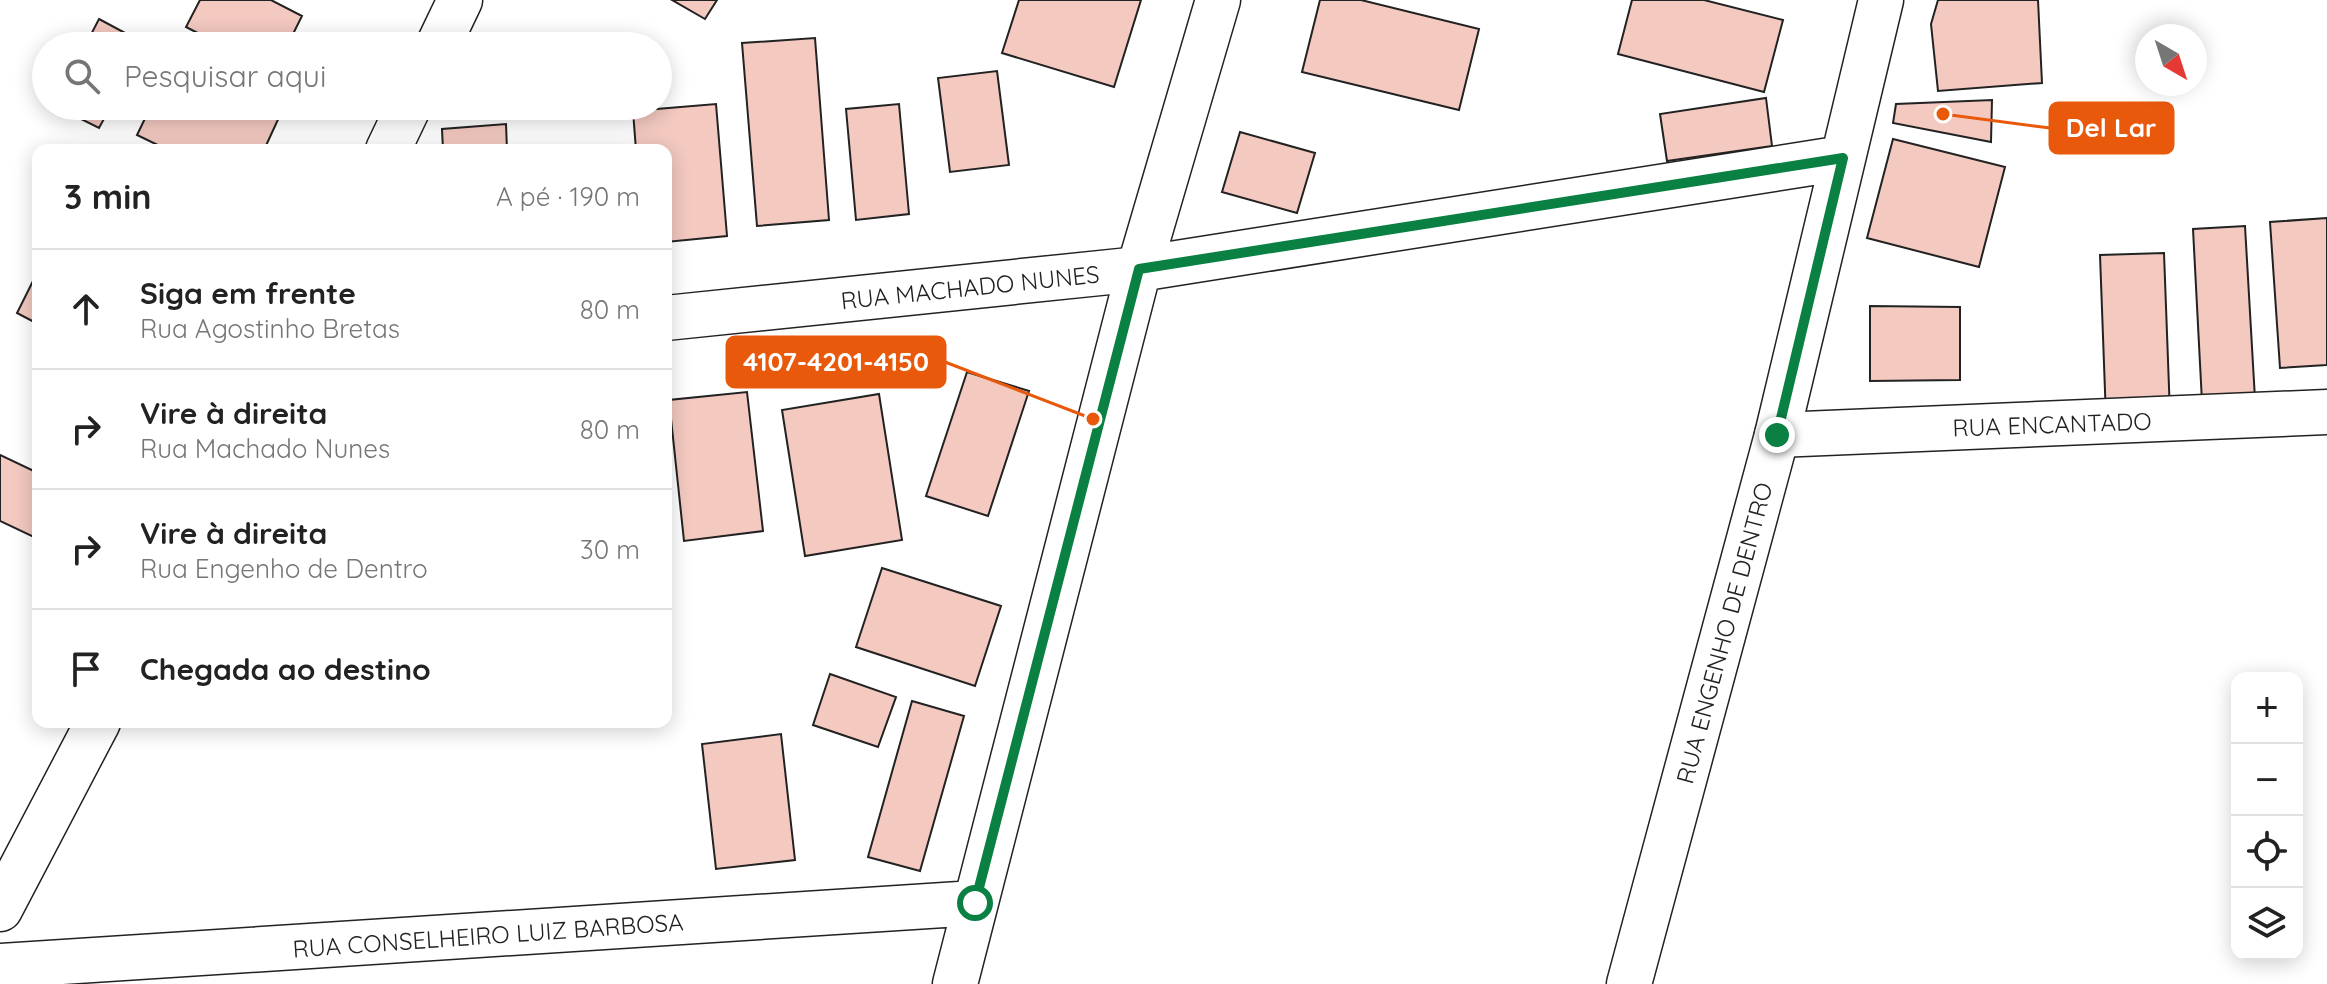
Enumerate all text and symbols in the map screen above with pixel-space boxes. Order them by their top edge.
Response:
north arrow [2135,24,2207,96]
search box [32,32,672,120]
icon: search [60,54,104,98]
text: Pesquisar aqui [124,57,326,95]
callout: Del Lar [2050,103,2173,153]
text: Del Lar [2066,111,2156,144]
text: 3 min [64,175,151,218]
text: A pé · 190 m [496,180,640,213]
street label: RUA MACHADO NUNES [839,258,1101,316]
text: Siga em frente [140,274,356,312]
icon: ahead [64,287,108,331]
text: 80 m [580,293,640,326]
text: Rua Agostinho Bretas [140,312,400,345]
callout: 4107-4201-4150 [727,337,945,387]
text: 4107-4201-4150 [743,345,929,378]
text: Vire à direita [140,394,327,432]
street label: RUA ENCANTADO [1952,406,2152,442]
icon: right [64,407,108,451]
text: 80 m [580,413,640,446]
route end [1759,417,1795,453]
text: Rua Machado Nunes [140,432,390,465]
street label: RUA ENGENHO DE DENTRO [1669,479,1779,787]
text: Vire à direita [140,514,327,552]
icon: right [64,527,108,571]
text: 30 m [580,533,640,566]
text: Rua Engenho de Dentro [140,552,428,585]
icon: arrive [64,647,108,691]
text: Chegada ao destino [140,650,431,688]
map controls [2231,672,2303,960]
button: + [2231,672,2303,744]
button: − [2231,744,2303,816]
button: locate [2231,816,2303,888]
route start [957,885,993,921]
button: layers [2231,888,2303,960]
street label: RUA CONSELHEIRO LUIZ BARBOSA [292,906,684,964]

